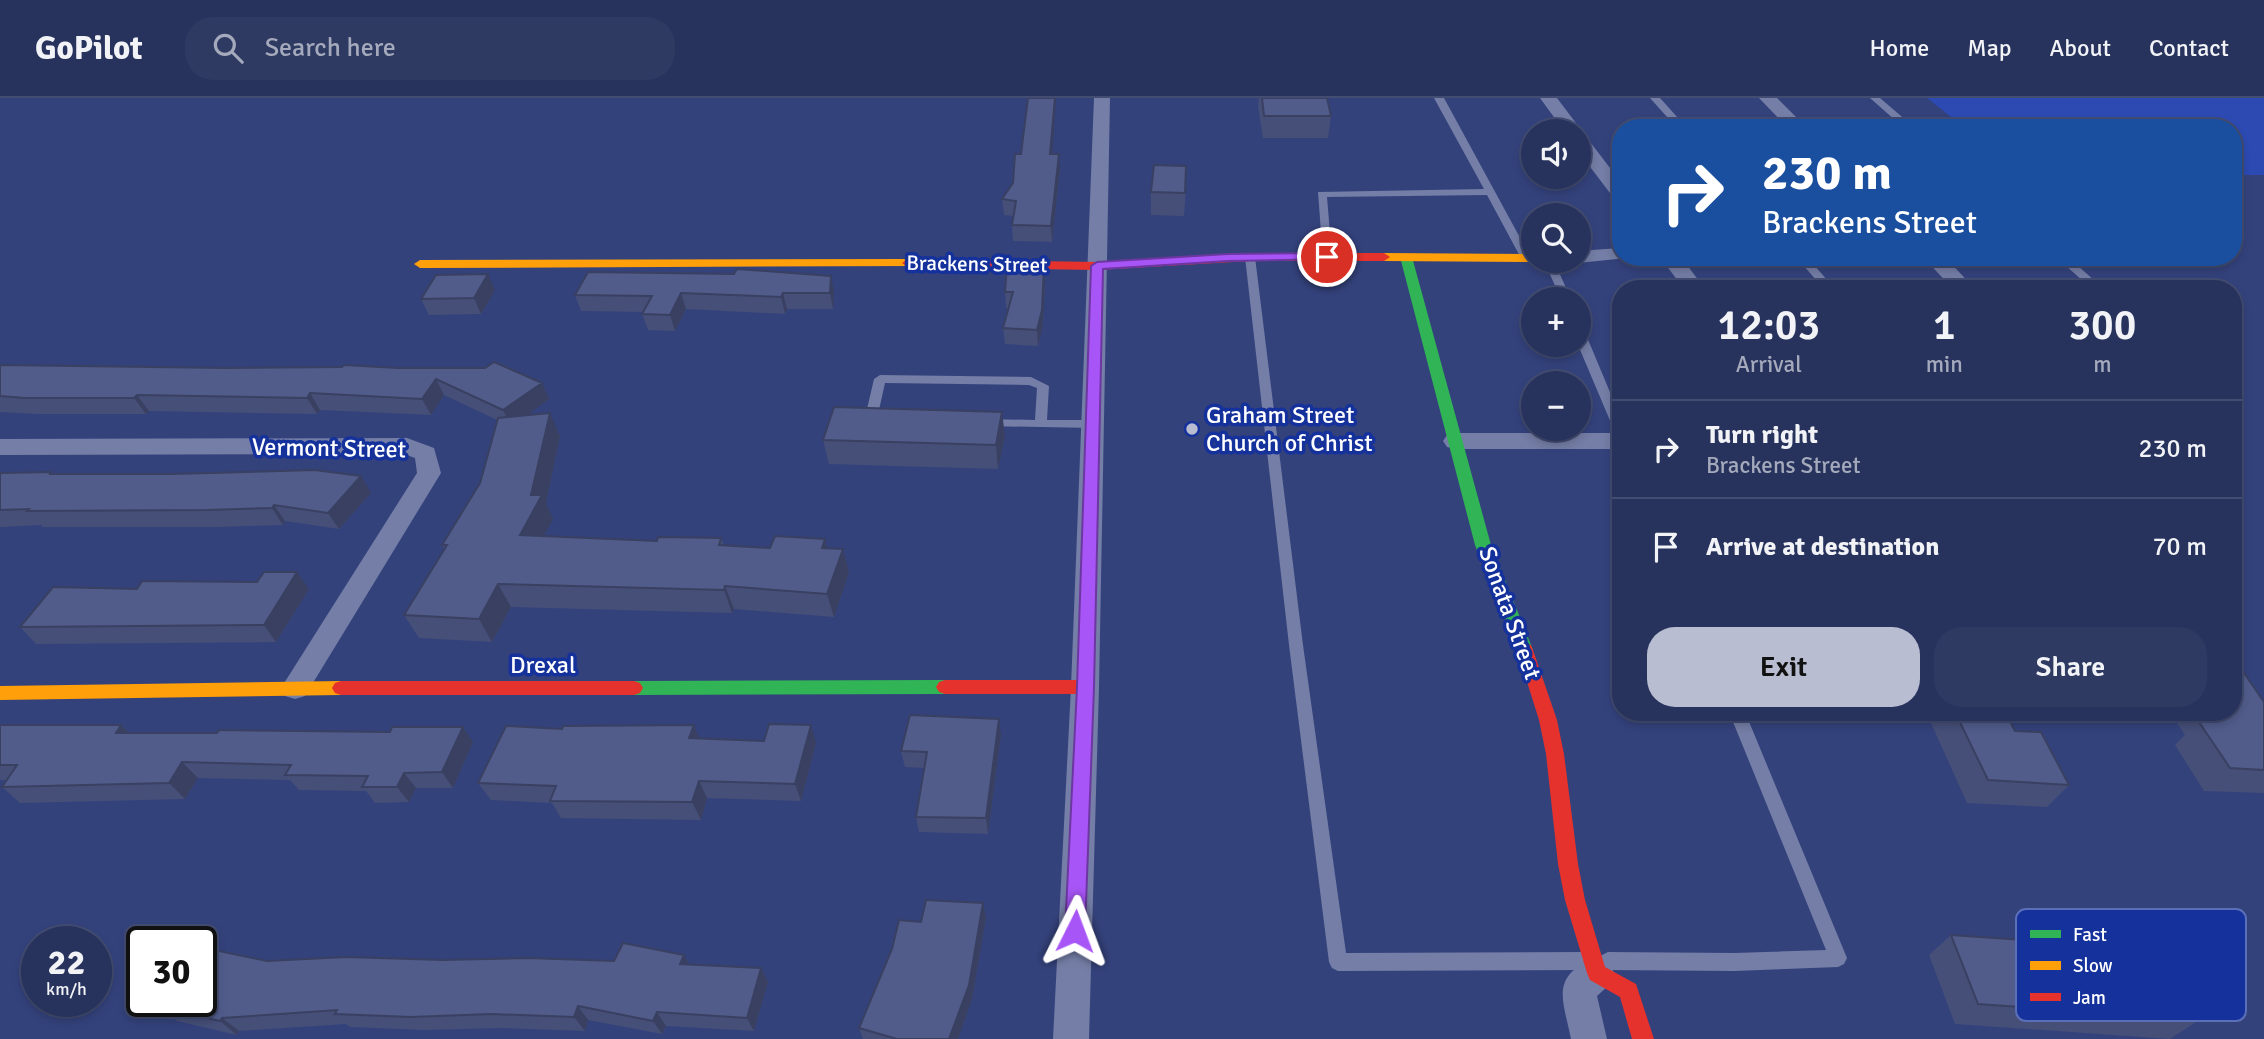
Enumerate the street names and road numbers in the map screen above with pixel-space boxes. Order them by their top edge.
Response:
street label: Brackens Street [906,250,1048,278]
street label: Vermont Street [252,432,406,464]
street label: Sonata Street [1472,542,1548,684]
street label: Drexal [510,650,576,680]

